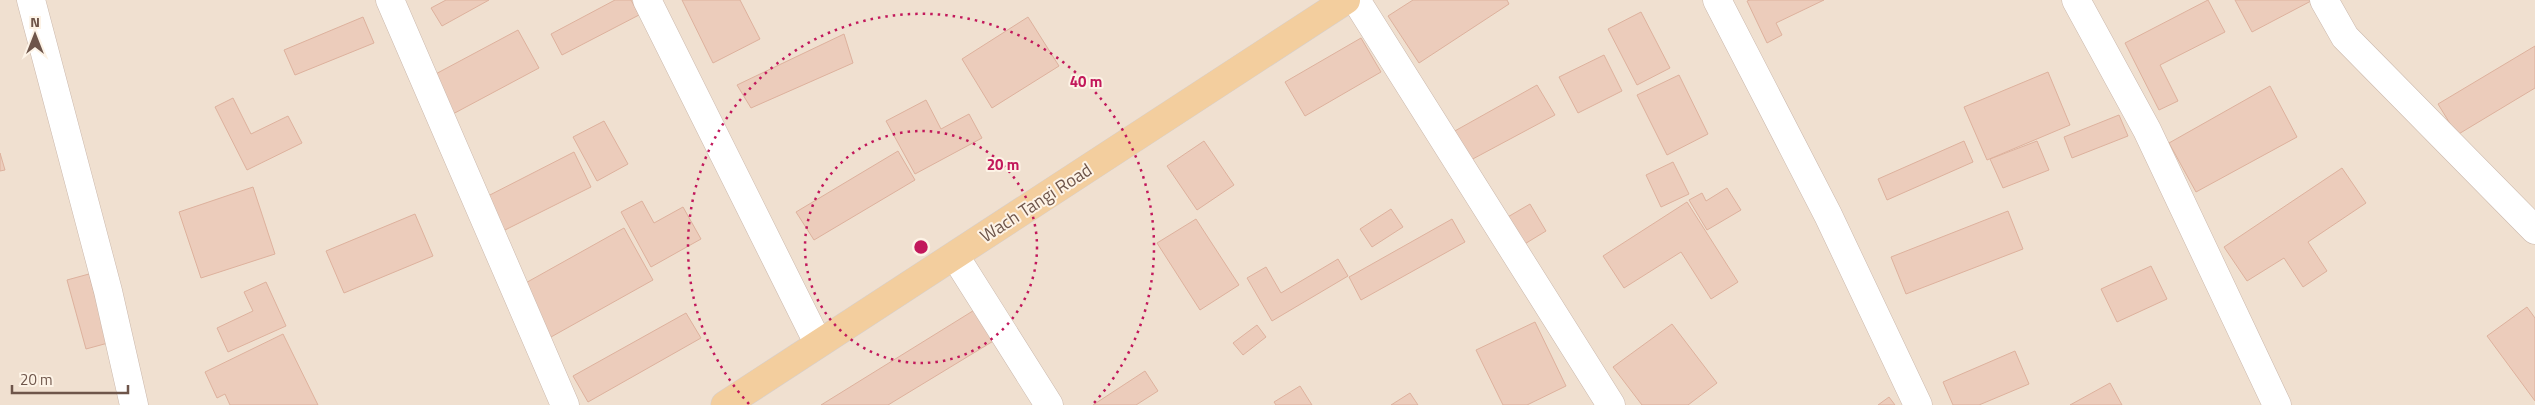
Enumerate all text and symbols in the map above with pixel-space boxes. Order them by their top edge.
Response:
north arrow [10,10,60,60]
text: N [30,11,40,32]
text: 40 m [1070,70,1102,93]
text: 20 m [987,153,1019,176]
street label: Wach Tangi Road [974,156,1097,249]
centre of rings [912,238,930,256]
scale bar [12,362,129,394]
text: 20 m [20,368,53,391]

